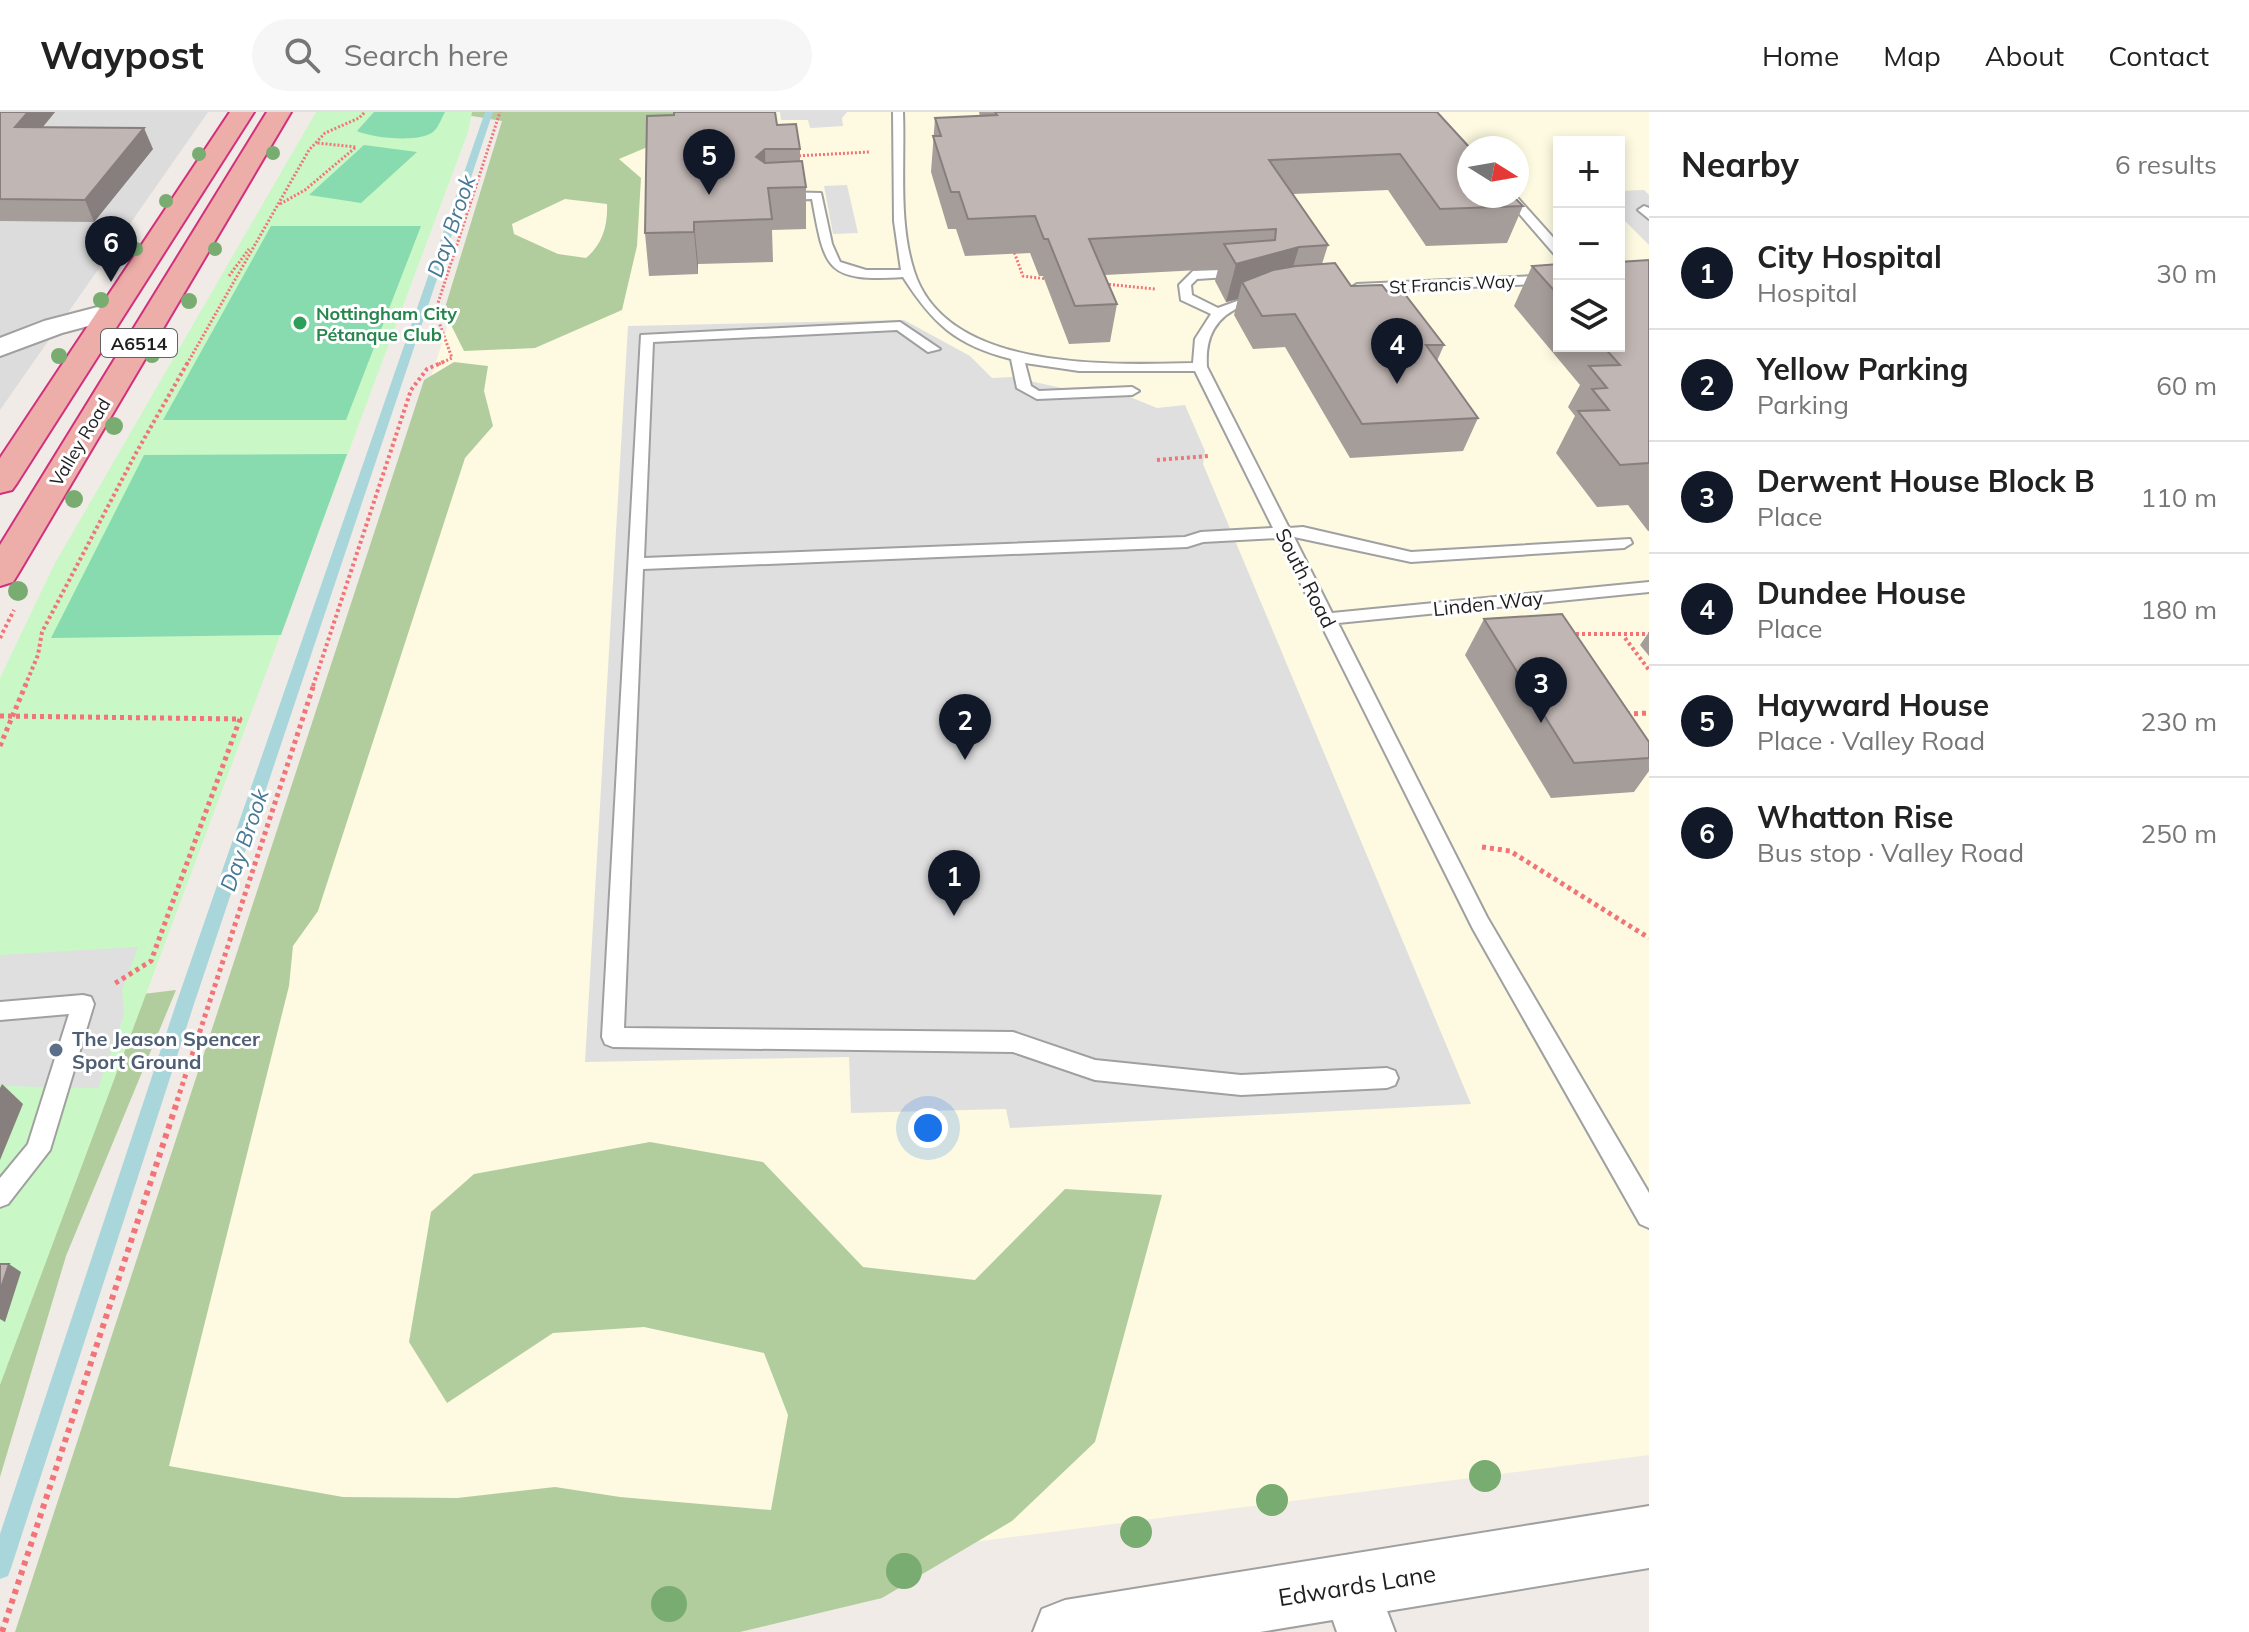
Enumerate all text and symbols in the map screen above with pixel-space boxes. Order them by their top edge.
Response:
search box [252,19,812,91]
text: Waypost [40,31,204,79]
icon: search [280,33,324,77]
text: Search here [344,36,509,74]
text: Home [1762,38,1839,73]
text: Map [1883,38,1941,73]
text: About [1985,38,2064,73]
text: Contact [2108,38,2209,73]
pin: 5 [683,129,735,195]
north arrow [1457,136,1529,208]
map controls [1553,136,1625,352]
button: + [1553,136,1625,208]
text: Nearby [1681,143,1799,186]
text: 6 results [2115,148,2217,181]
water label: Day Brook [420,171,482,281]
button: − [1553,208,1625,280]
pin: 6 [85,216,137,282]
text: City Hospital [1757,238,1942,276]
text: 1 [1699,257,1715,290]
text: 30 m [2156,257,2217,290]
street label: St Francis Way [1388,269,1516,299]
text: Hospital [1757,276,1857,309]
button: layers [1553,280,1625,352]
place label: Nottingham City Pétanque Club [316,302,457,346]
marker: Nottingham City Pétanque Club [291,314,309,332]
pin: 4 [1371,318,1423,384]
road number: A6514 [101,329,177,357]
text: Yellow Parking [1757,350,1968,388]
text: 2 [1699,369,1715,402]
text: 60 m [2156,369,2217,402]
text: Parking [1757,388,1849,421]
street label: Valley Road [45,394,115,490]
text: Derwent House Block B [1757,462,2095,500]
text: 3 [1699,481,1715,514]
text: 110 m [2141,481,2217,514]
text: Place [1757,500,1822,533]
street label: South Road [1270,524,1342,632]
text: Dundee House [1757,574,1966,612]
street label: Linden Way [1432,585,1545,621]
text: 4 [1699,593,1715,626]
text: 180 m [2141,593,2217,626]
text: Place [1757,612,1822,645]
pin: 3 [1515,657,1567,723]
text: Hayward House [1757,686,1989,724]
pin: 2 [939,694,991,760]
text: 5 [1699,705,1715,738]
text: 230 m [2141,705,2217,738]
text: Place · Valley Road [1757,724,1985,757]
water label: Day Brook [213,785,275,895]
text: Whatton Rise [1757,798,1954,836]
text: 6 [1699,817,1715,850]
text: 250 m [2141,817,2217,850]
text: Bus stop · Valley Road [1757,836,2024,869]
pin: 1 [928,850,980,916]
place label: The Jeason Spencer Sport Ground [72,1026,260,1074]
marker: The Jeason Spencer Sport Ground [47,1041,65,1059]
your location [908,1108,948,1148]
street label: Edwards Lane [1276,1558,1438,1612]

